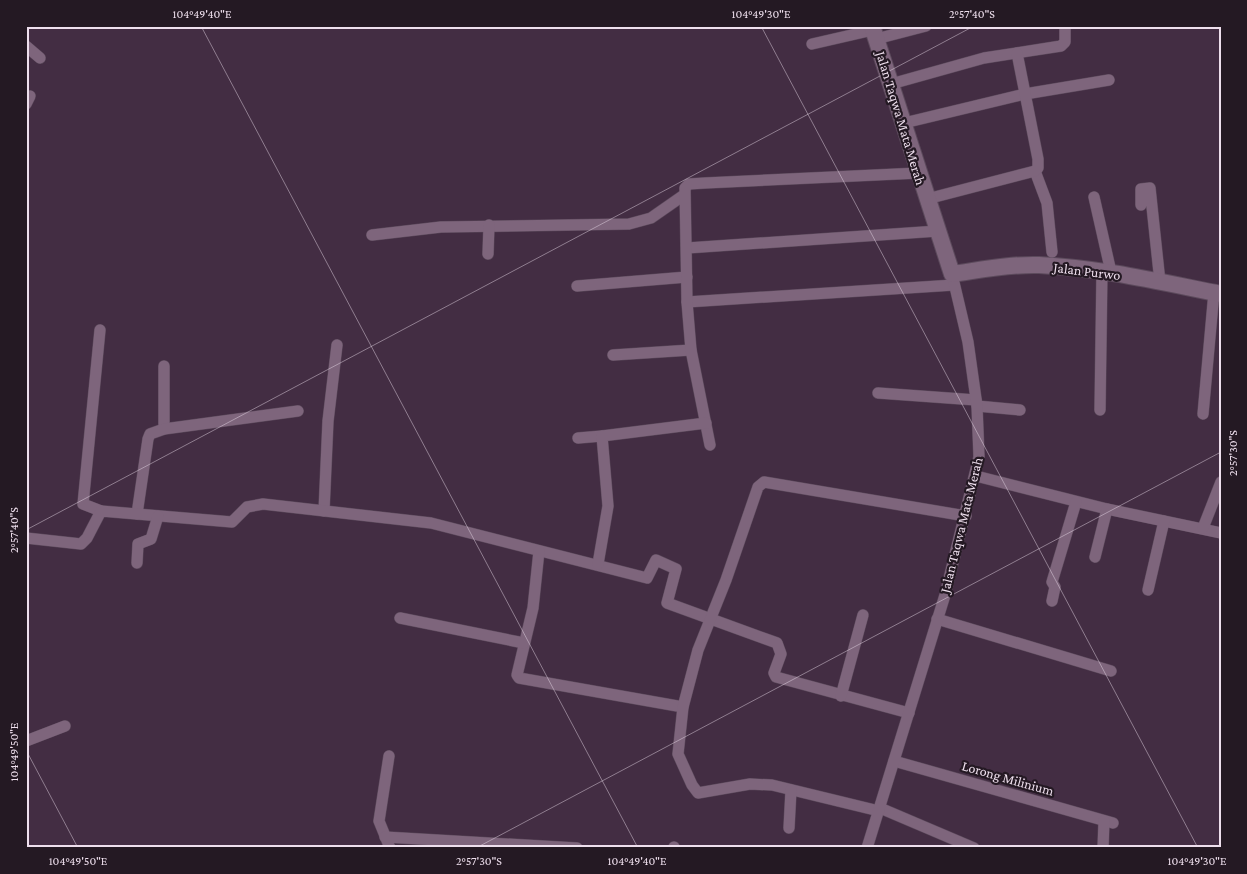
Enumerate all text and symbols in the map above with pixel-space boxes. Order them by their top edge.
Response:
text: 104°49'40"E [173,7,232,21]
text: 104°49'30"E [732,7,791,21]
text: 2°57'40"S [949,7,995,21]
street label: Jalan Taqwa Mata Merah [872,47,929,187]
street label: Jalan Purwo [1051,259,1122,283]
text: 2°57'30"S [1226,430,1240,476]
street label: Jalan Taqwa Mata Merah [936,455,986,596]
text: 2°57'40"S [7,507,21,553]
text: 104°49'50"E [7,722,21,781]
street label: Lorong Milinium [960,757,1056,799]
text: 104°49'50"E [49,854,108,868]
text: 2°57'30"S [456,854,502,868]
text: 104°49'40"E [608,854,667,868]
text: 104°49'30"E [1168,854,1227,868]

